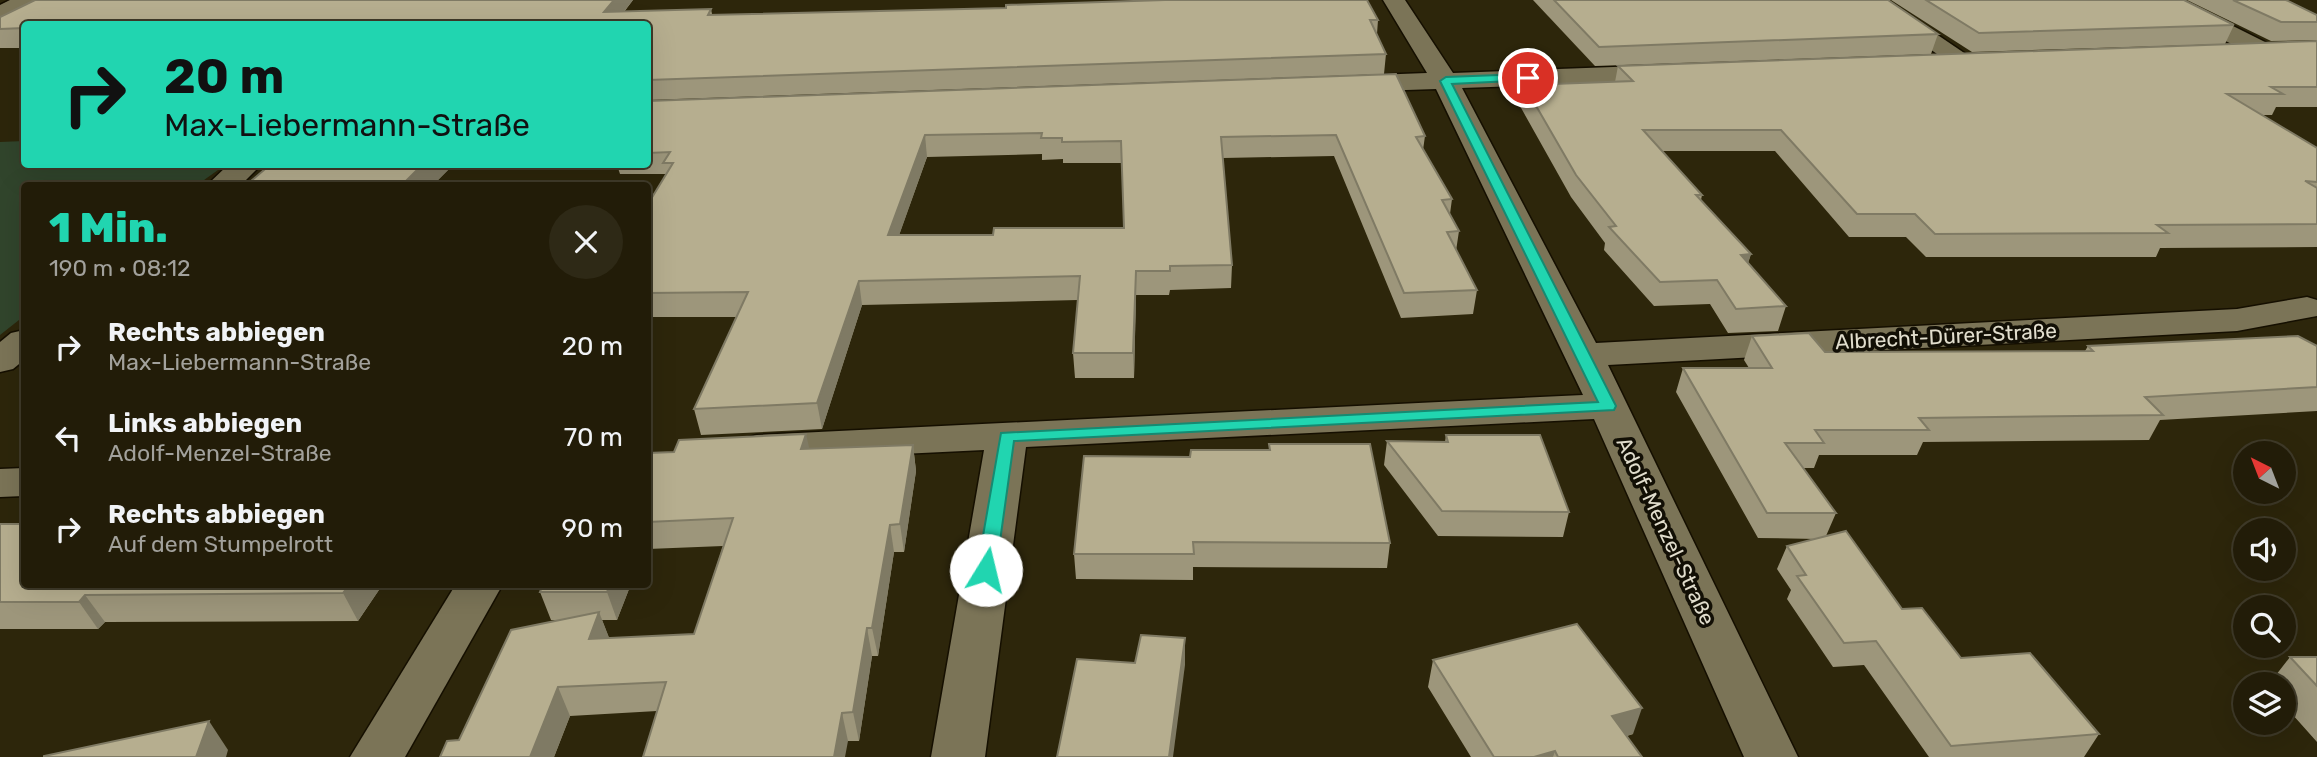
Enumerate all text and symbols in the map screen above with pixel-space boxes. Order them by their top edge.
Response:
text: 20 m [164,47,285,105]
pin [1498,48,1558,108]
icon: right [49,49,140,140]
icon: arrive [1509,59,1547,97]
text: Max-Liebermann-Straße [164,106,530,144]
text: 1 Min. [49,203,168,253]
button: close [549,205,623,279]
text: 190 m · 08:12 [49,254,191,282]
text: Rechts abbiegen [108,317,325,348]
street label: Albrecht-Dürer-Straße [1835,318,2057,354]
icon: right [49,328,87,366]
text: 20 m [562,331,623,362]
text: Max-Liebermann-Straße [108,348,371,376]
text: Links abbiegen [108,408,302,439]
icon: left [49,419,87,457]
text: 70 m [564,422,623,453]
street label: Adolf-Menzel-Straße [1612,433,1720,629]
text: Adolf-Menzel-Straße [108,439,332,467]
north arrow [2233,441,2296,504]
map controls [2233,441,2296,735]
text: Rechts abbiegen [108,499,325,530]
icon: right [49,510,87,548]
text: 90 m [562,513,623,544]
button: sound [2233,518,2296,581]
text: Auf dem Stumpelrott [108,530,333,558]
position arrow [949,533,1023,607]
button: search [2233,595,2296,658]
button: layers [2233,672,2296,735]

